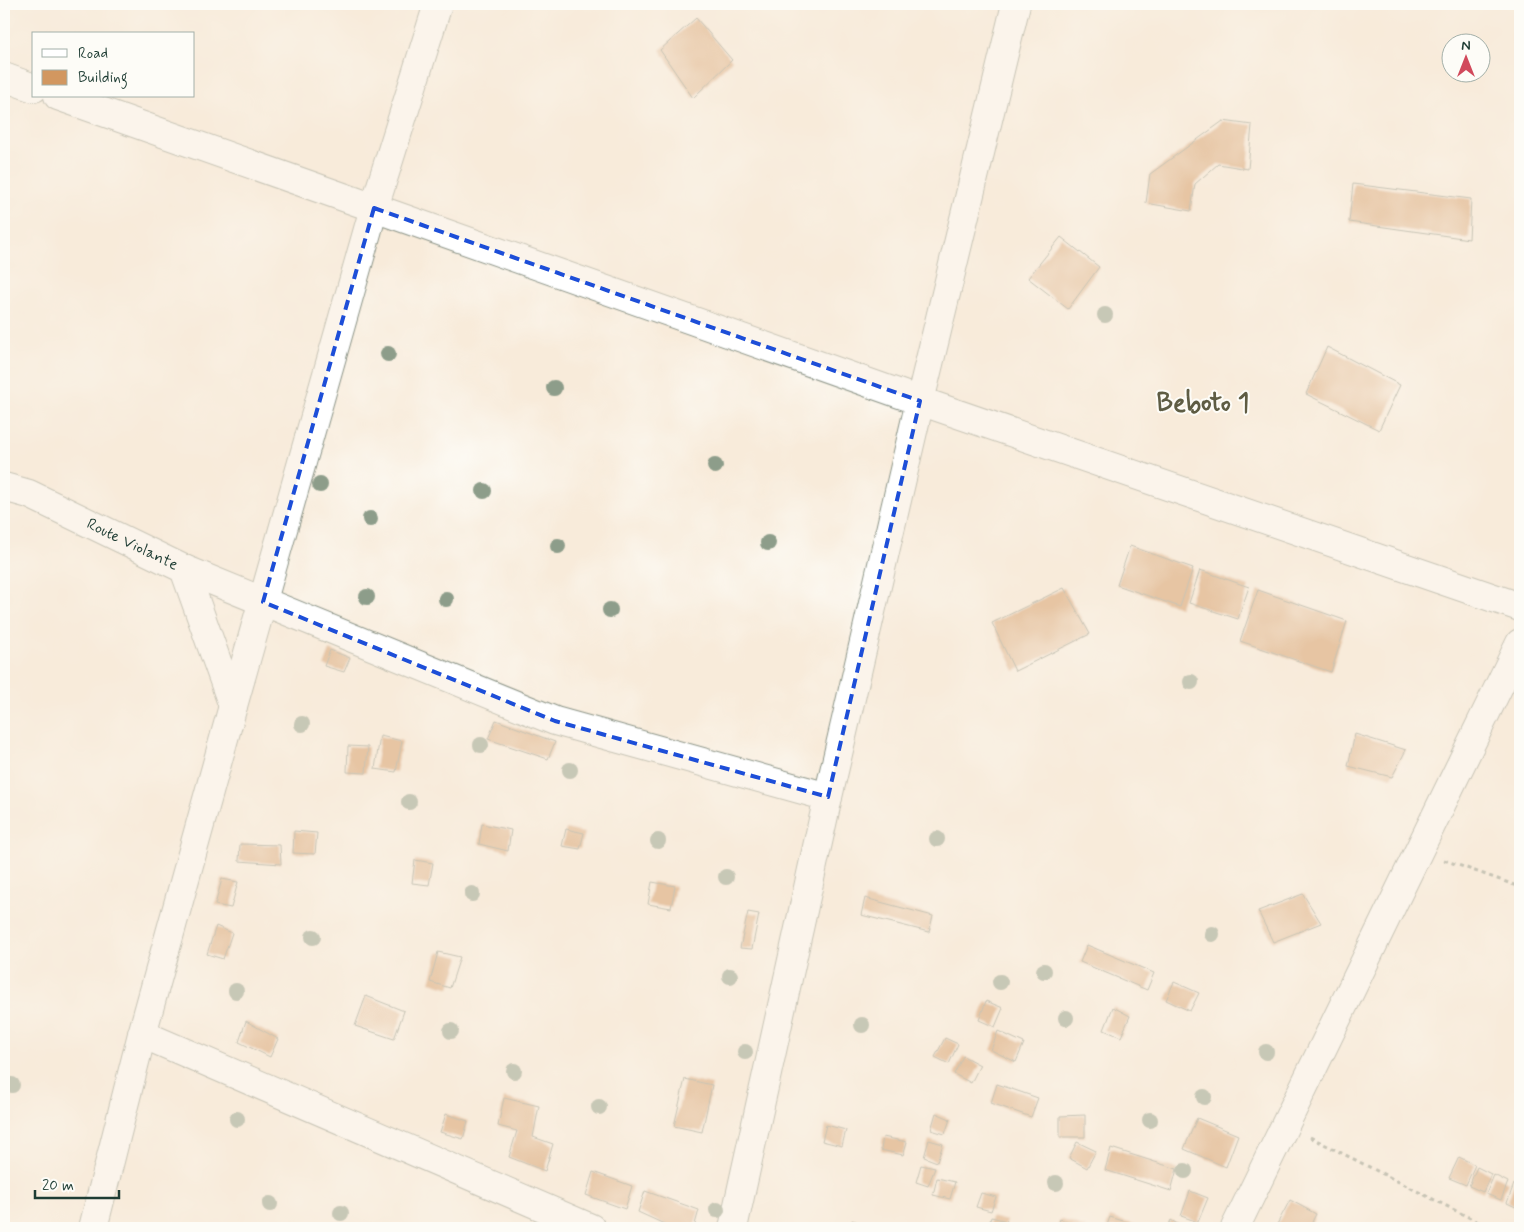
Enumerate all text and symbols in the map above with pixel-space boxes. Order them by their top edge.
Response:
legend [32,32,195,98]
north arrow [1442,32,1492,82]
text: N [1461,37,1471,55]
text: Road [78,44,108,64]
text: Building [78,68,128,89]
district label: Beboto 1 [1156,387,1250,421]
street label: Route Violante [83,513,182,575]
scale bar [35,1167,119,1199]
text: 20 m [42,1176,74,1196]

